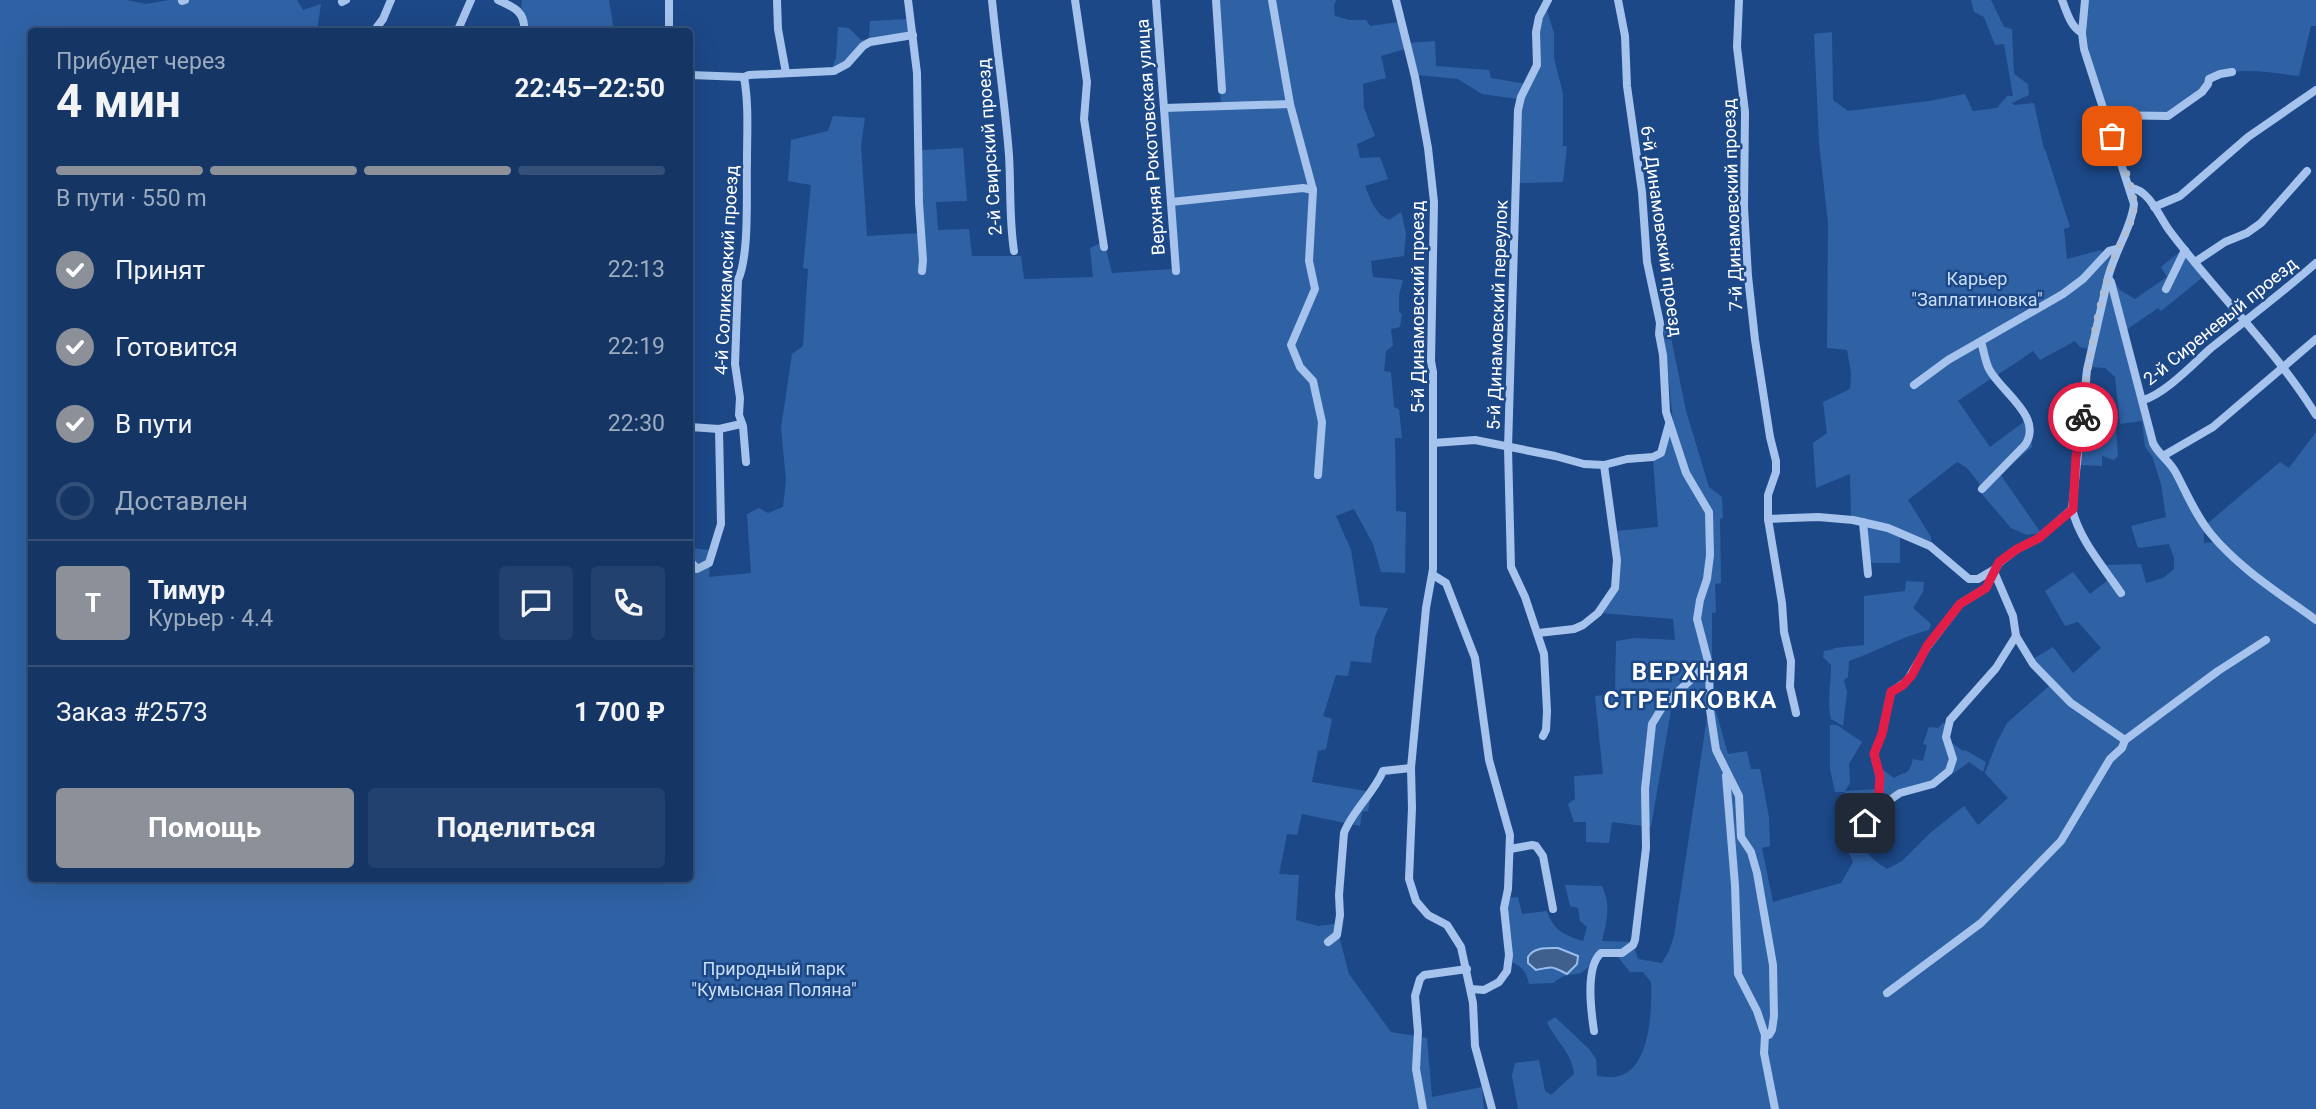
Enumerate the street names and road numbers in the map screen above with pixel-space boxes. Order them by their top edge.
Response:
street label: Верхняя Рокотовская улица [1131,18,1169,256]
street label: 2-й Свирский проезд [972,58,1006,236]
street label: 7-й Динамовский проезд [1718,98,1746,312]
street label: 6-й Динамовский проезд [1637,124,1687,338]
street label: 4-й Соликамский проезд [710,164,742,375]
street label: 5-й Динамовский переулок [1482,199,1512,430]
street label: 5-й Динамовский проезд [1407,201,1428,413]
street label: 2-й Сиреневый проезд [2139,253,2301,389]

